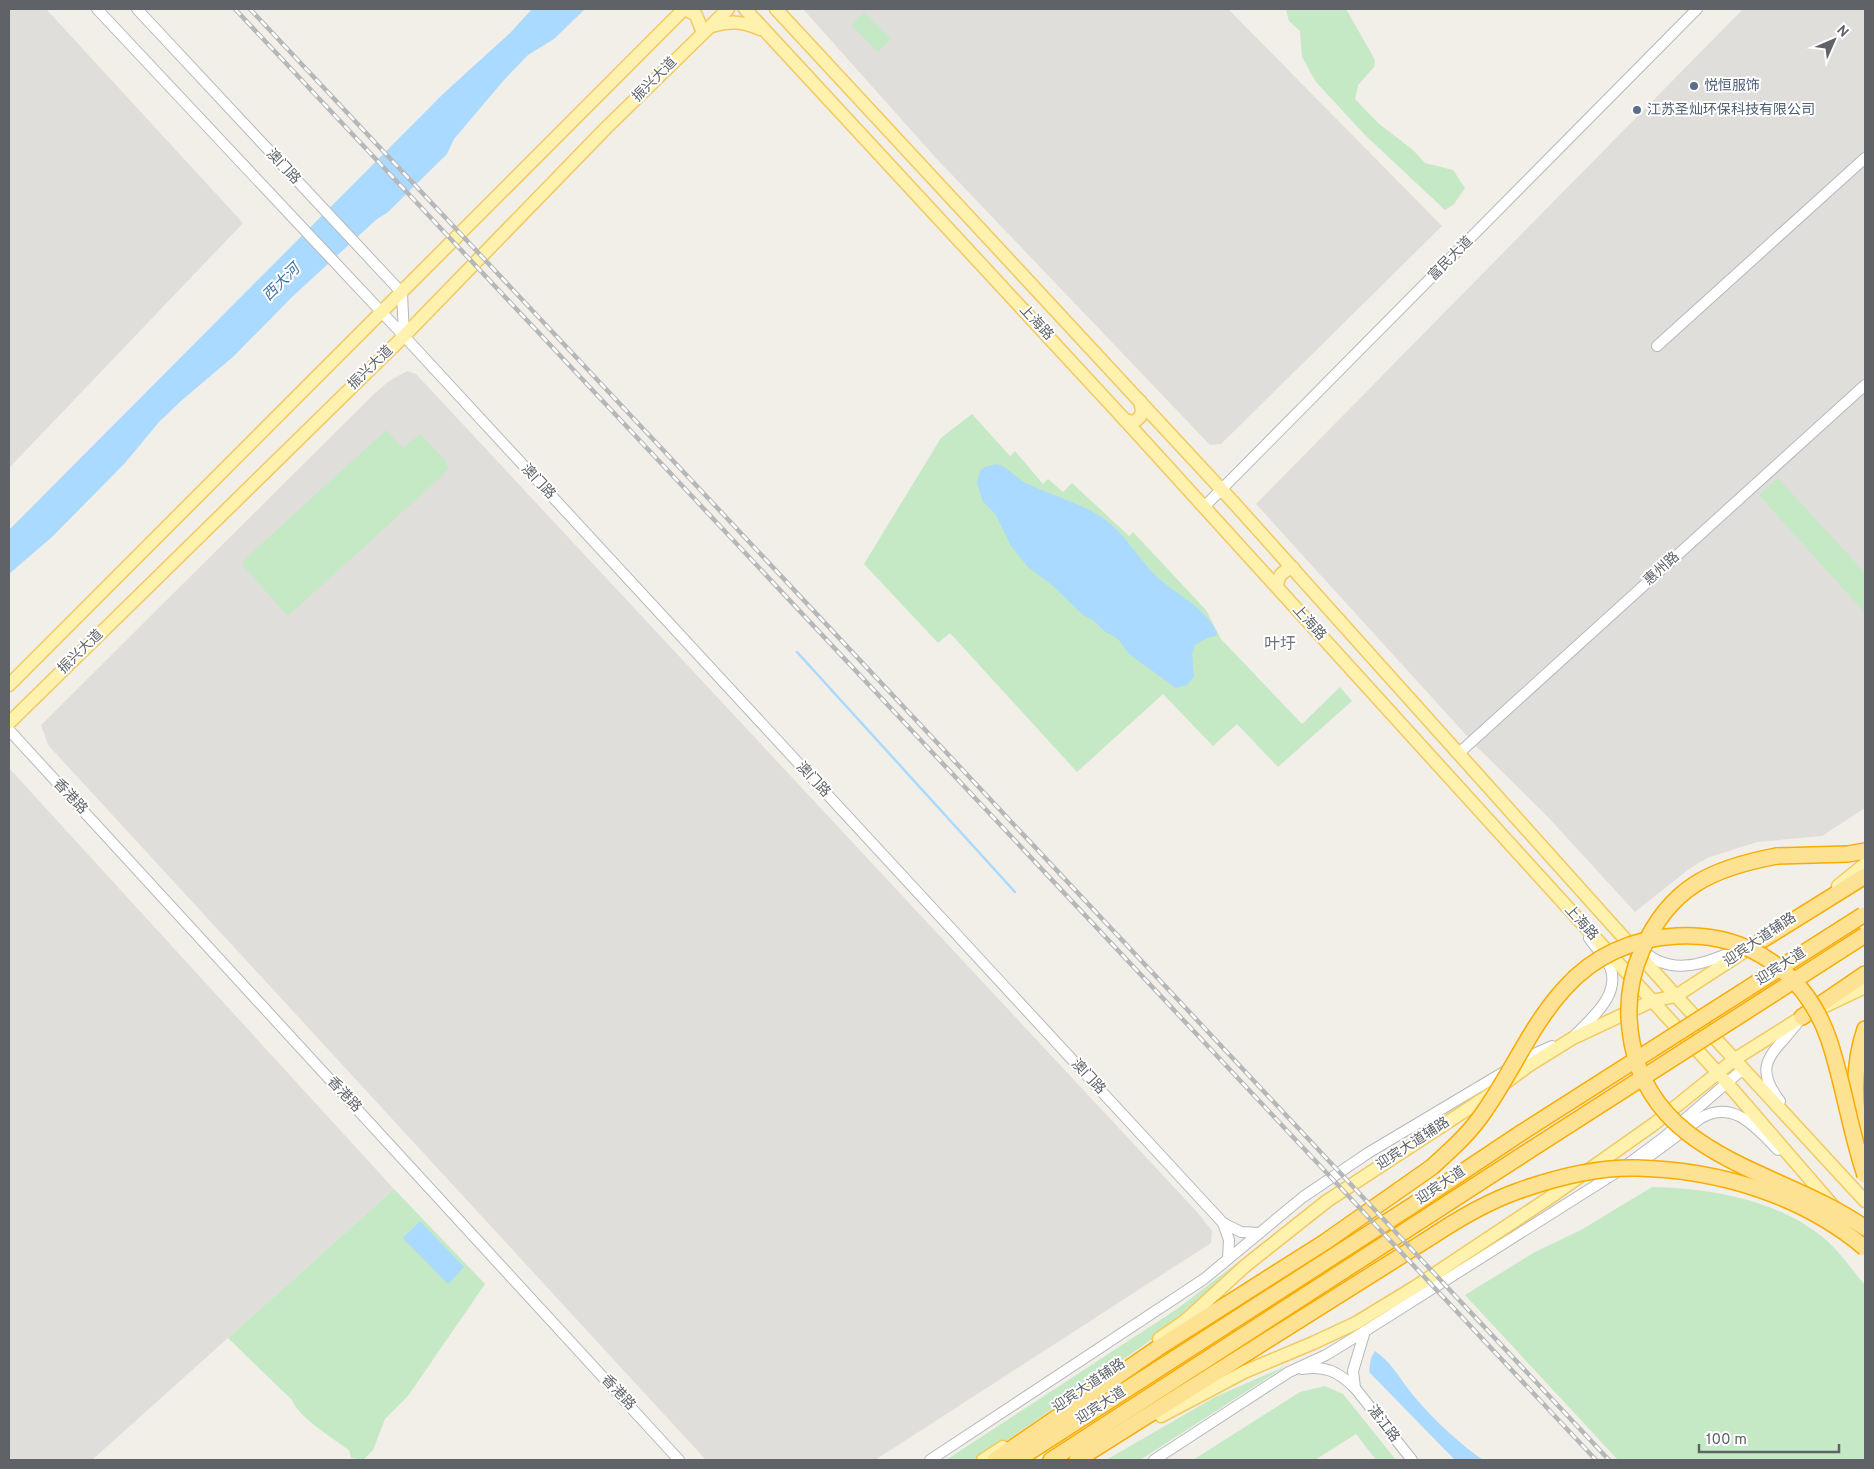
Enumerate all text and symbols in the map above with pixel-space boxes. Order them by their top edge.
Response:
north arrow [1809,15,1859,65]
text: N [1833,22,1852,41]
street label: 振兴大道 [629,54,681,106]
place label: 悦恒服饰 [1704,78,1760,95]
marker: 悦恒服饰 [1688,80,1700,92]
place label: 江苏圣灿环保科技有限公司 [1647,102,1815,119]
marker: 江苏圣灿环保科技有限公司 [1631,104,1643,116]
street label: 澳门路 [262,146,304,188]
street label: 富民大道 [1425,233,1477,285]
water label: 西大河 [259,258,307,306]
street label: 上海路 [1015,302,1057,344]
street label: 振兴大道 [345,342,397,394]
street label: 澳门路 [517,461,559,503]
street label: 惠州路 [1640,548,1683,589]
street label: 上海路 [1289,602,1329,644]
street label: 振兴大道 [55,626,107,678]
district label: 叶圩 [1264,635,1296,655]
street label: 澳门路 [792,759,834,801]
street label: 香港路 [49,776,91,818]
street label: 上海路 [1561,902,1601,944]
street label: 迎宾大道辅路 [1720,910,1800,970]
street label: 迎宾大道 [1753,945,1809,989]
street label: 澳门路 [1067,1056,1109,1098]
street label: 香港路 [323,1074,365,1116]
street label: 迎宾大道辅路 [1373,1114,1453,1174]
street label: 迎宾大道 [1413,1163,1469,1209]
street label: 迎宾大道辅路 [1049,1356,1129,1416]
street label: 香港路 [597,1372,639,1414]
street label: 迎宾大道 [1073,1384,1129,1428]
street label: 湛江路 [1363,1402,1403,1446]
scale bar [1699,1422,1839,1454]
text: 100 m [1706,1431,1747,1450]

